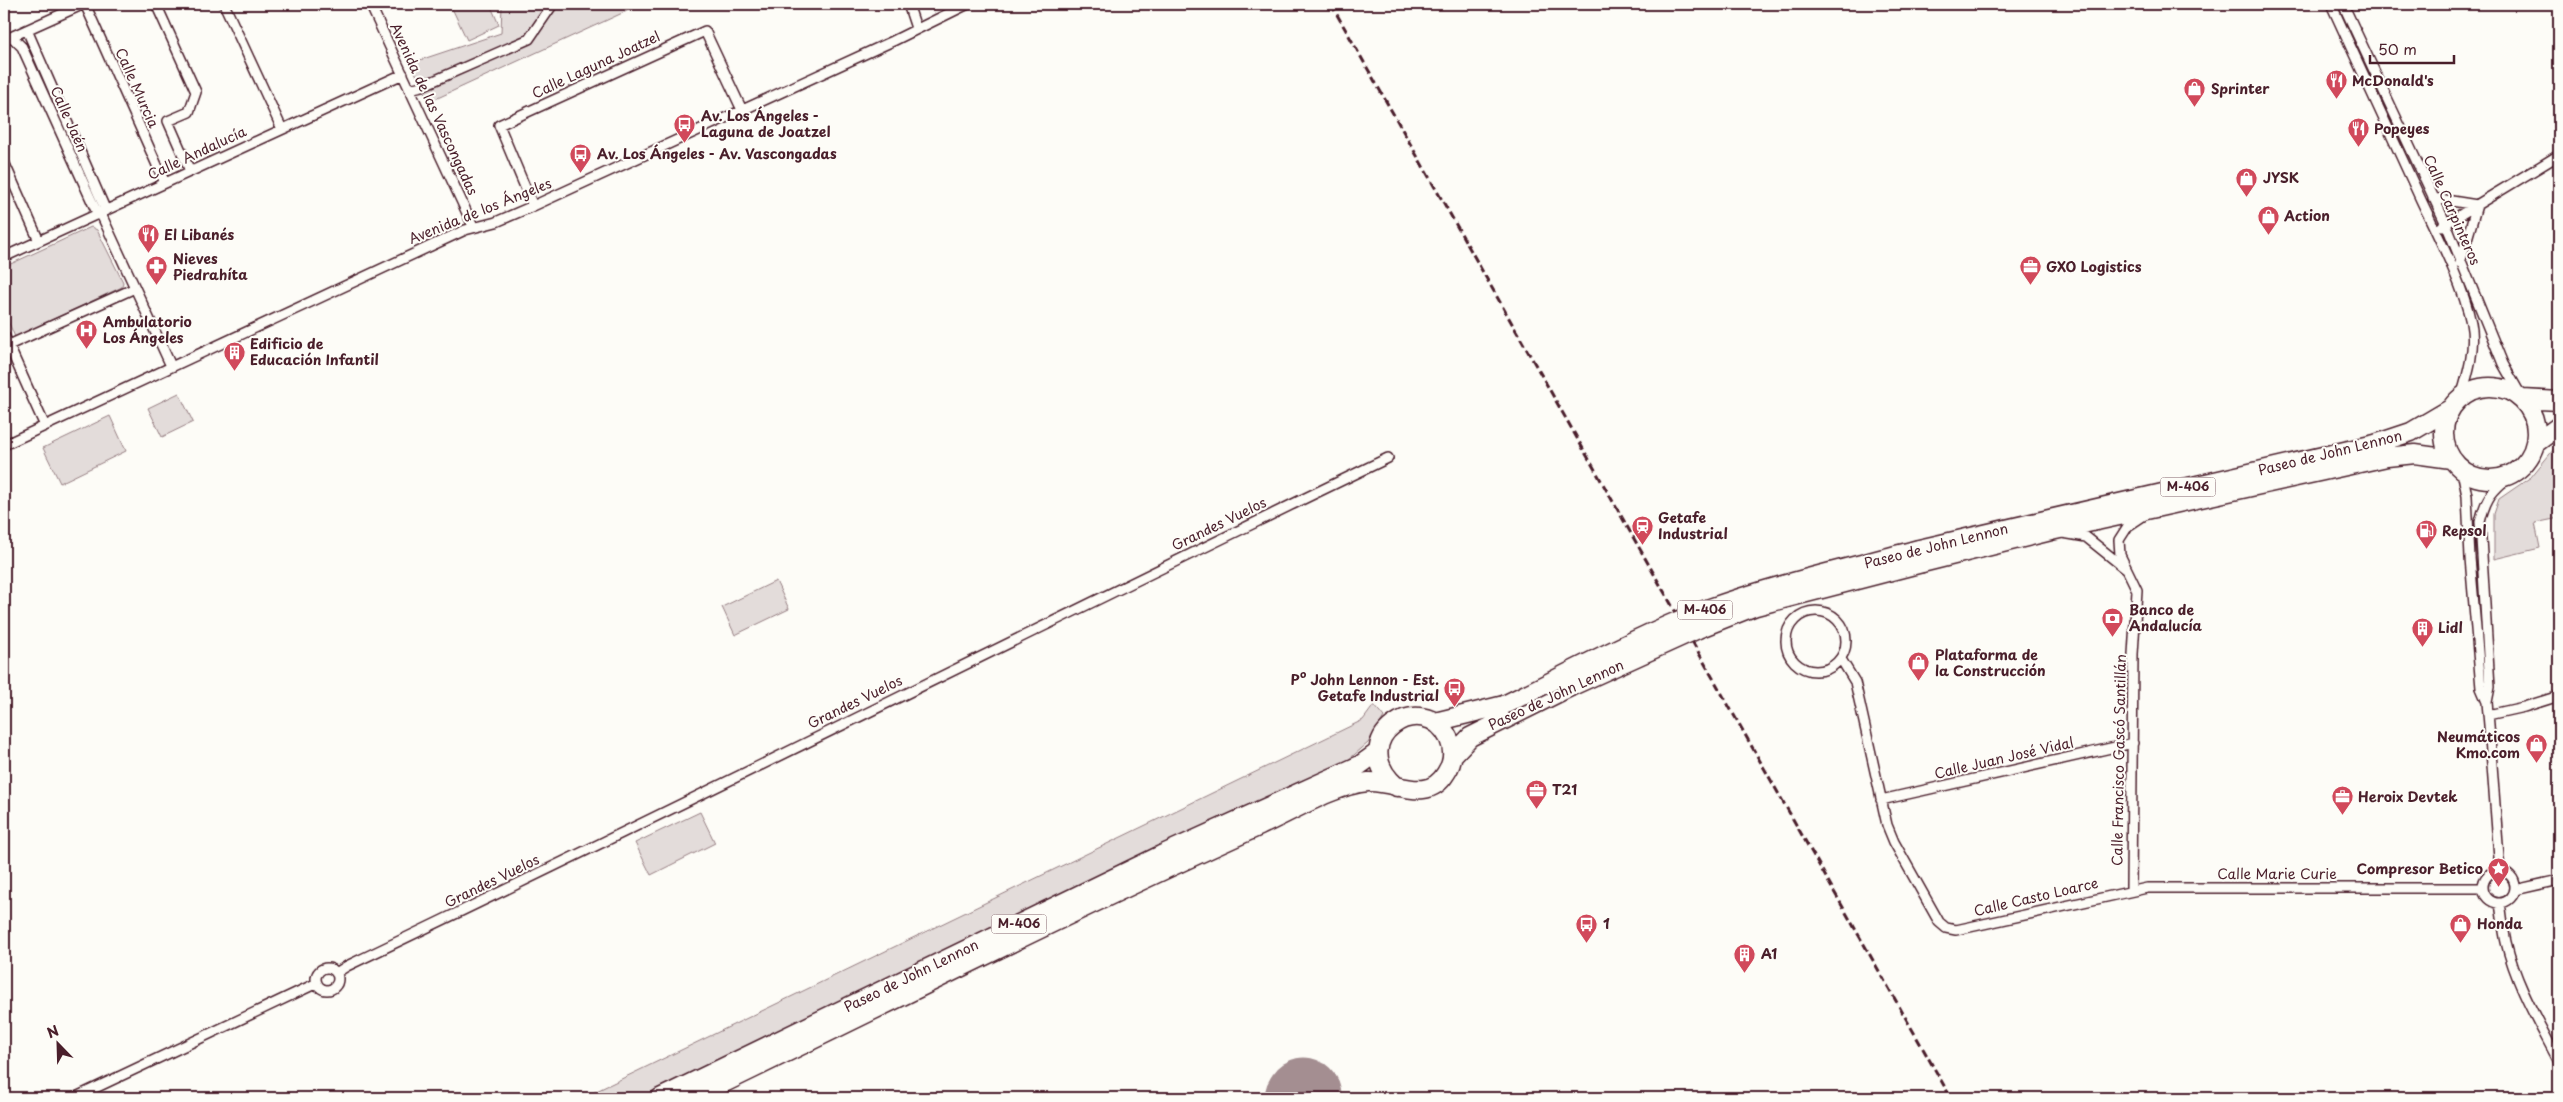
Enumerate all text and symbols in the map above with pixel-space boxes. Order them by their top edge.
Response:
street label: Avenida de las Vascongadas [385,19,484,198]
street label: Calle Laguna Joatzel [528,26,663,103]
scale bar [2370,32,2454,64]
text: 50 m [2378,37,2417,60]
street label: Calle Murcia [110,44,165,132]
restaurant icon: McDonald's [2324,69,2348,100]
place label: McDonald's [2352,70,2434,91]
shop icon: Sprinter [2183,77,2207,108]
place label: Sprinter [2211,78,2270,99]
street label: Calle Jaén [46,82,93,155]
place label: Av. Los Ángeles - Laguna de Joatzel [701,105,830,142]
bus stop icon: Av. Los Ángeles - Laguna de Joatzel [673,112,697,143]
restaurant icon: Popeyes [2346,117,2370,148]
place label: Popeyes [2374,118,2430,139]
street label: Calle Andalucía [144,120,250,185]
bus stop icon: Av. Los Ángeles - Av. Vascongadas [569,142,593,173]
place label: Av. Los Ángeles - Av. Vascongadas [597,143,837,164]
street label: Calle Carpinteros [2419,151,2486,268]
shop icon: JYSK [2235,166,2259,197]
place label: JYSK [2263,167,2299,188]
street label: Avenida de los Ángeles [405,172,554,249]
shop icon: Action [2256,204,2280,235]
place label: Action [2283,205,2330,226]
restaurant icon: El Libanés [136,223,160,254]
place label: El Libanés [164,224,235,245]
place label: Nieves Piedrahíta [173,248,248,285]
pharmacy icon: Nieves Piedrahíta [145,255,169,286]
office icon: GXO Logistics [2018,255,2042,286]
place label: GXO Logistics [2046,256,2142,277]
place label: Ambulatorio Los Ángeles [103,311,192,348]
hospital icon: Ambulatorio Los Ángeles [75,318,99,349]
place label: Edificio de Educación Infantil [250,333,379,370]
building icon: Edificio de Educación Infantil [222,340,246,371]
street label: Paseo de John Lennon [2256,424,2404,481]
road number: M-406 [2160,478,2216,497]
street label: Grandes Vuelos [1168,492,1270,556]
place label: Getafe Industrial [1658,507,1728,544]
station icon: Getafe Industrial [1630,514,1654,545]
street label: Paseo de John Lennon [1862,517,2010,574]
fuel station icon: Repsol [2414,519,2438,550]
place label: Repsol [2442,520,2486,541]
place label: Banco de Andalucía [2129,599,2203,636]
road number: M-406 [1678,600,1732,620]
bank icon: Banco de Andalucía [2101,606,2125,637]
building icon: Lidl [2410,616,2434,647]
place label: Lidl [2438,617,2463,638]
place label: Plataforma de la Construcción [1935,644,2046,681]
shop icon: Plataforma de la Construcción [1907,651,1931,682]
street label: Paseo de John Lennon [1484,654,1627,735]
street label: Calle Francisco Gascó Santillán [2106,654,2131,866]
place label: Pº John Lennon - Est. Getafe Industrial [1291,669,1439,706]
street label: Grandes Vuelos [804,670,906,734]
bus stop icon: Pº John Lennon - Est. Getafe Industrial [1443,676,1467,707]
place label: Neumáticos Kmo.com [2437,726,2520,763]
street label: Calle Juan José Vidal [1932,731,2076,784]
shop icon: Neumáticos Kmo.com [2524,733,2548,764]
office icon: T21 [1524,778,1548,809]
place label: T21 [1552,779,1577,800]
office icon: Heroix Devtek [2330,785,2354,816]
place label: Heroix Devtek [2358,786,2458,807]
street label: Grandes Vuelos [441,849,543,913]
place icon: Compresor Betico [2487,857,2511,888]
place label: Compresor Betico [2357,858,2483,879]
street label: Calle Marie Curie [2217,863,2337,884]
street label: Calle Casto Loarce [1972,872,2100,921]
bus stop icon: 1 [1575,912,1599,943]
shop icon: Honda [2449,912,2473,943]
place label: 1 [1603,913,1610,934]
place label: Honda [2477,913,2523,934]
road number: M-406 [992,914,1046,934]
street label: Paseo de John Lennon [840,934,982,1017]
building icon: A1 [1733,942,1757,973]
place label: A1 [1761,943,1777,964]
north arrow [32,1020,82,1070]
text: N [44,1020,62,1043]

